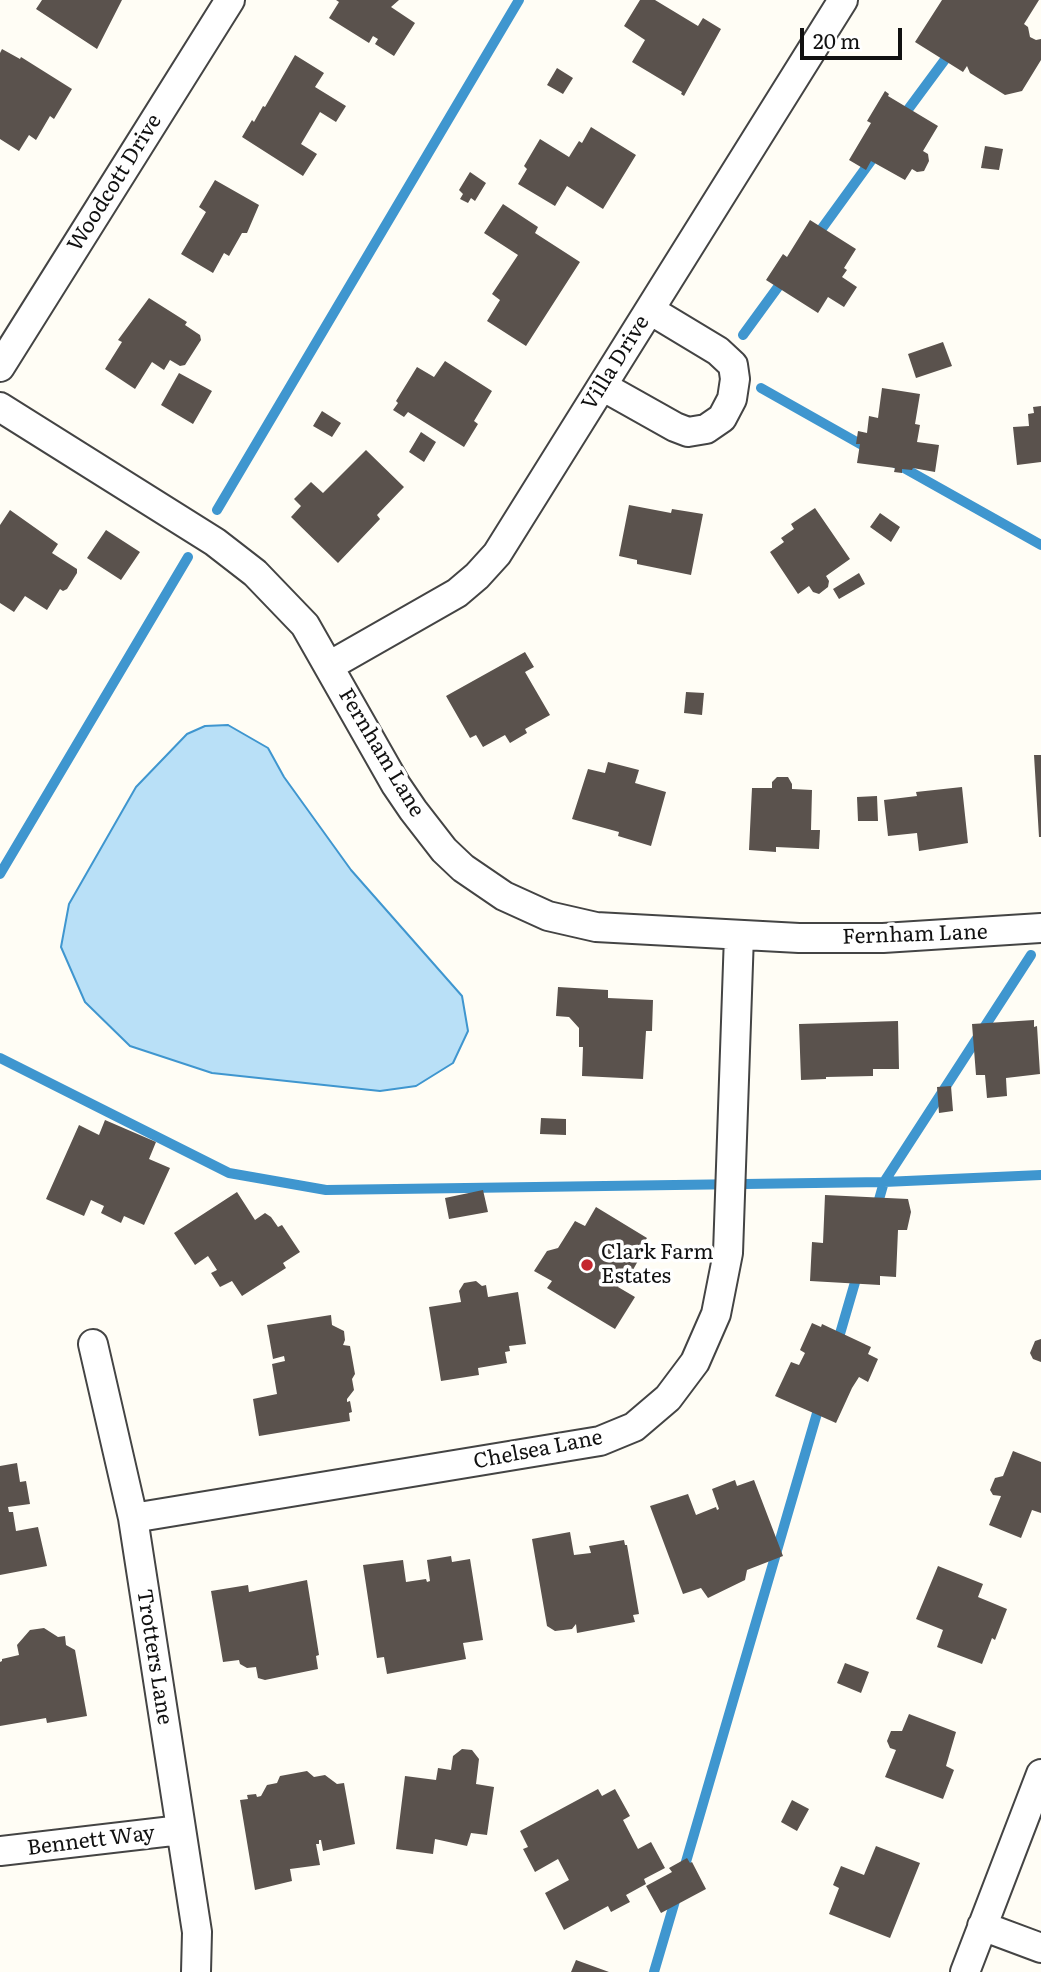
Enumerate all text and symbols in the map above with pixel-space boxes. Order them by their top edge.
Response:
scale bar [803,14,904,58]
text: 20 m [813,24,860,55]
street label: Woodcott Drive [63,110,167,256]
street label: Villa Drive [577,311,655,415]
street label: Fernham Lane [333,684,429,822]
street label: Fernham Lane [842,920,988,950]
place label: Clark Farm Estates [601,1240,714,1290]
marker: Clark Farm Estates [579,1257,595,1273]
street label: Chelsea Lane [471,1425,605,1475]
street label: Trotters Lane [131,1587,177,1727]
street label: Bennett Way [26,1821,156,1861]

